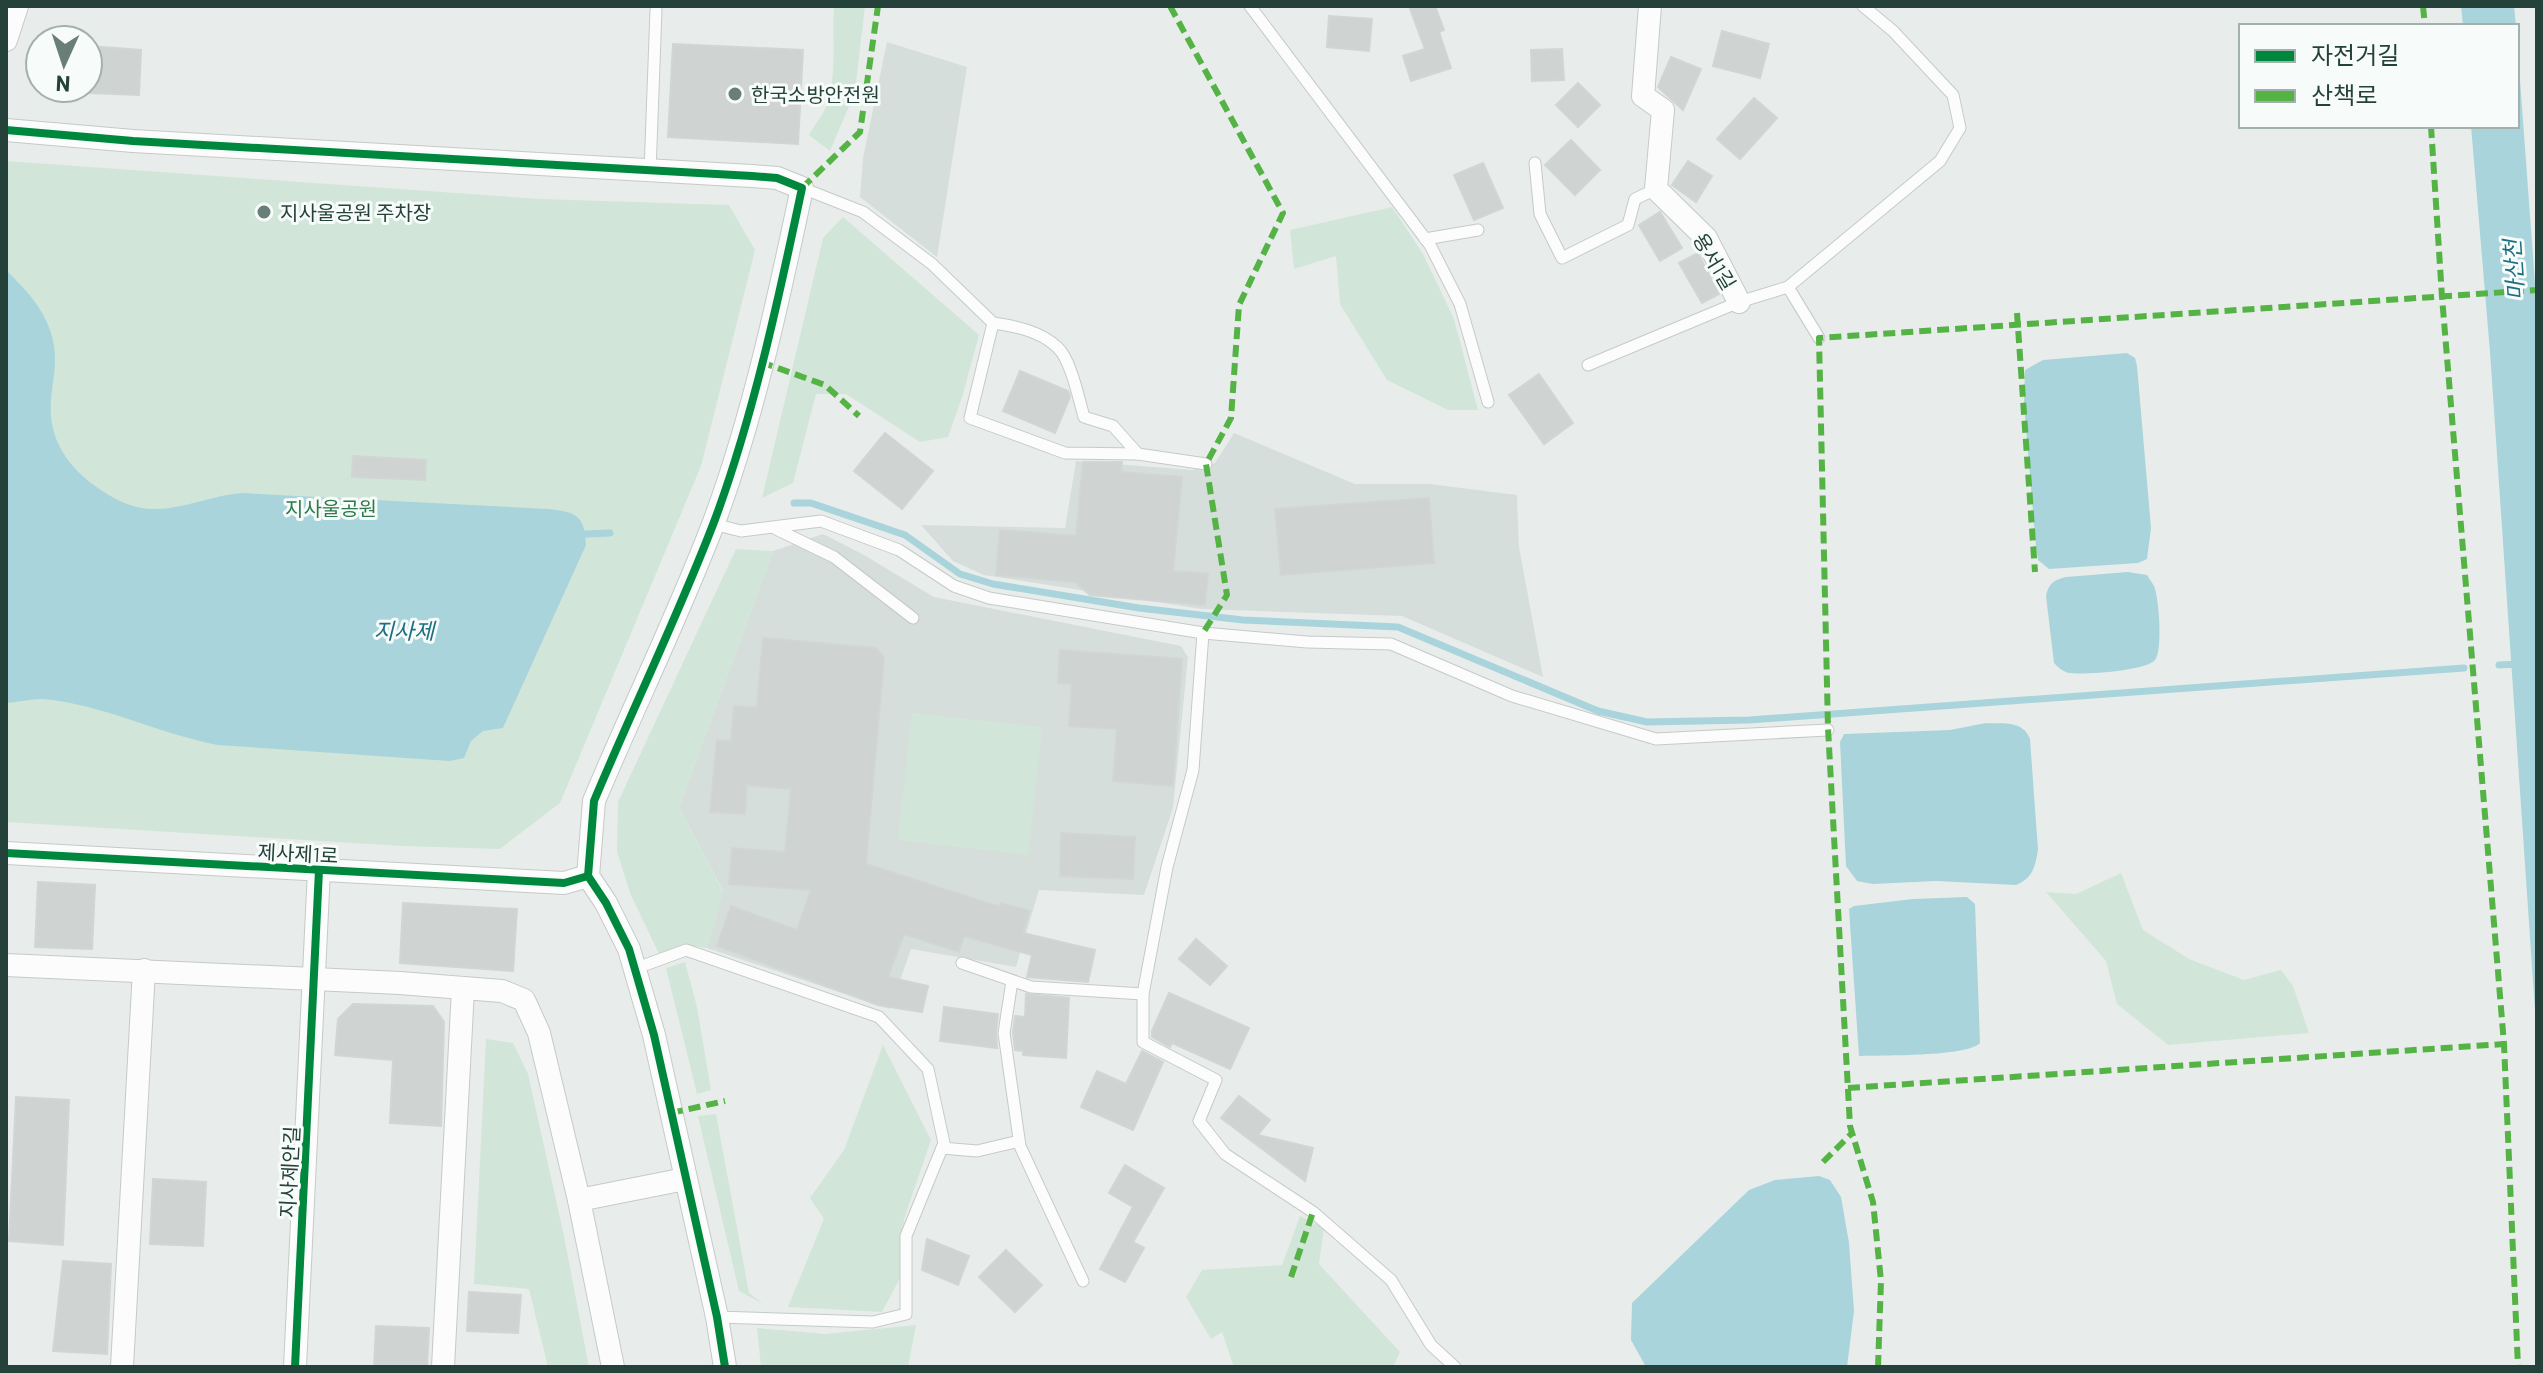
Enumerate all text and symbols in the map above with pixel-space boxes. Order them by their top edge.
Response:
north arrow [24,24,104,104]
legend [2239,24,2519,128]
text: 자전거길 [2311,40,2399,69]
text: N [55,72,71,98]
text: 산책로 [2311,80,2377,109]
place label: 한국소방안전원 [751,82,880,106]
marker: 한국소방안전원 [726,85,744,103]
place label: 지사울공원 주차장 [280,200,431,224]
marker: 지사울공원 주차장 [255,203,273,221]
street label: 용서1길 [1689,228,1741,294]
water label: 마산천 [2498,236,2528,301]
park label: 지사울공원 [285,496,377,520]
water label: 지사제 [374,617,437,643]
street label: 제사제1로 [257,839,339,867]
street label: 지사제안길 [275,1125,303,1219]

